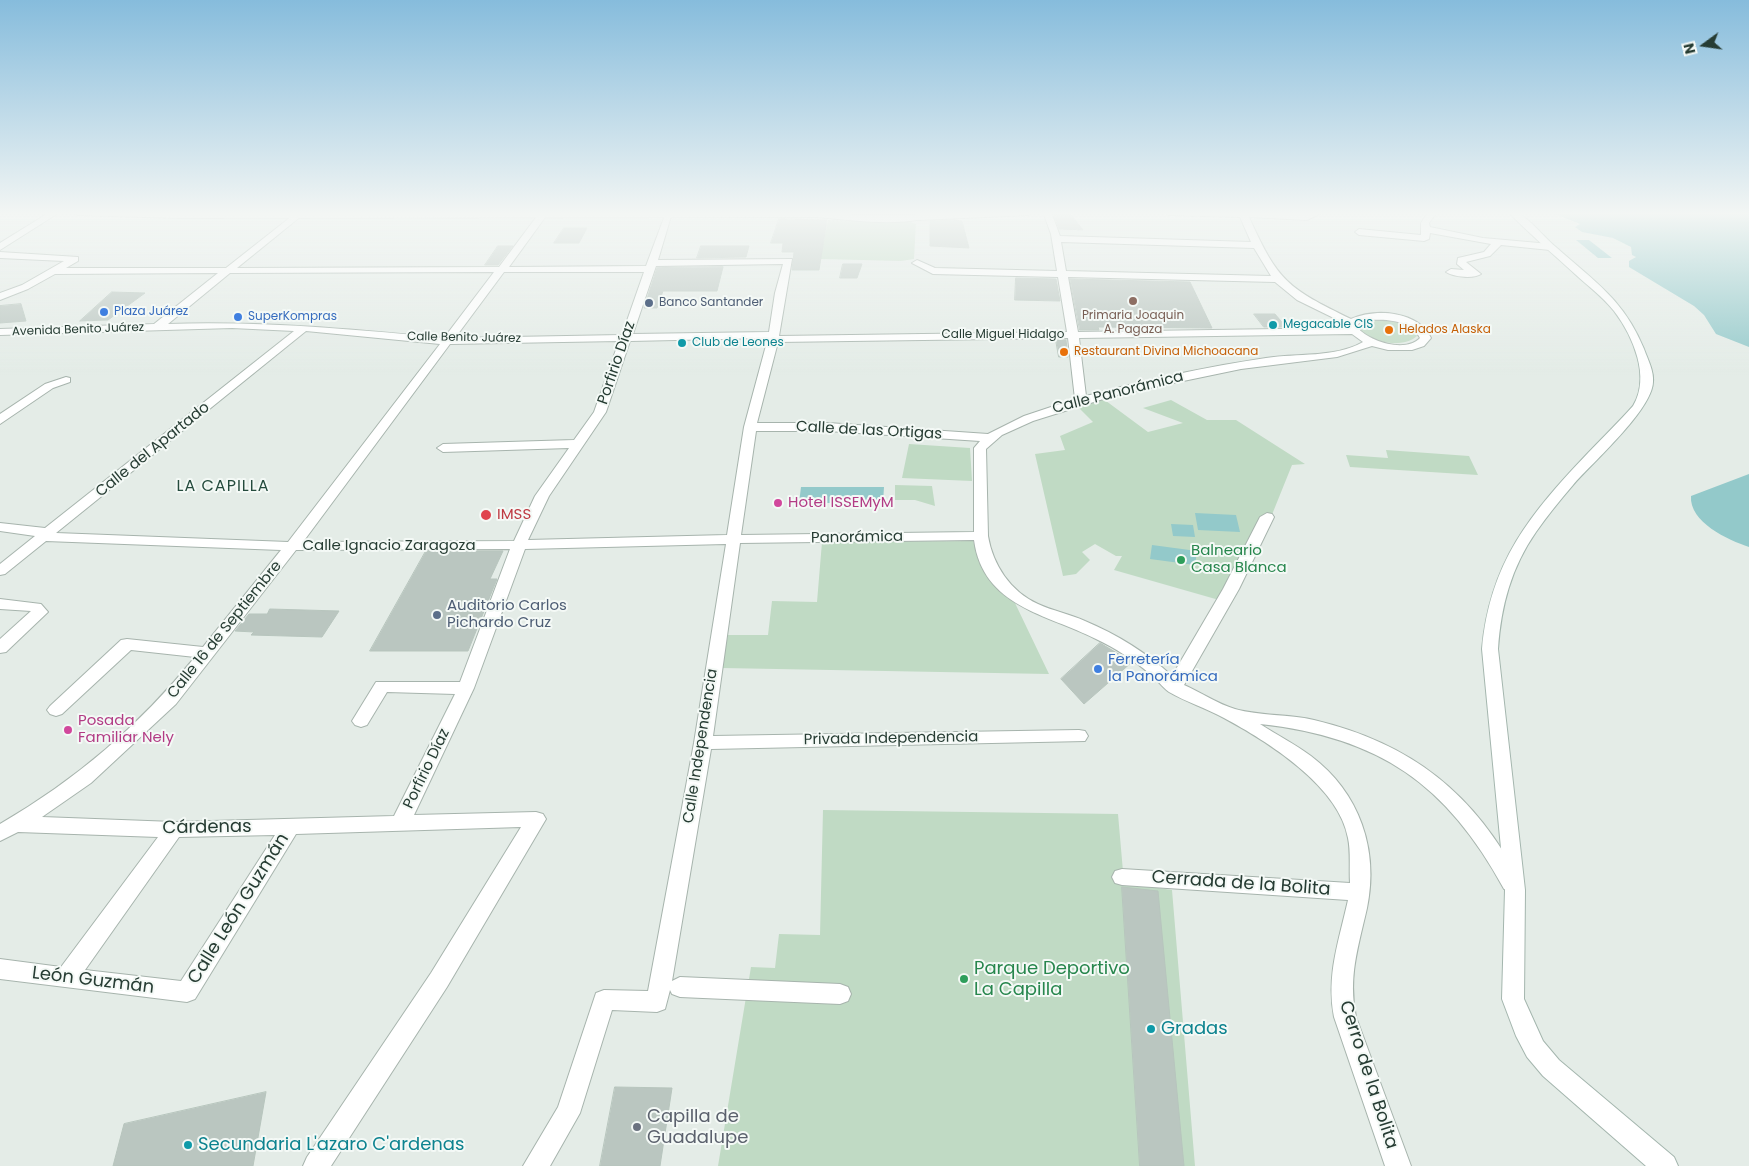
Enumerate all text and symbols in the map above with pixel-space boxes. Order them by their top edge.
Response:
north arrow [1679,20,1729,70]
text: N [1678,41,1700,56]
marker: Primaria Joaquin A. Pagaza [1127,295,1139,307]
place label: Banco Santander [659,296,763,310]
marker: Banco Santander [643,297,655,309]
place label: Plaza Juárez [114,305,188,319]
marker: Plaza Juárez [98,306,110,318]
place label: Primaria Joaquin A. Pagaza [1082,309,1184,337]
place label: SuperKompras [248,310,337,324]
marker: SuperKompras [232,311,244,323]
place label: Megacable CIS [1283,318,1373,332]
street label: Porfirio Díaz [594,319,640,407]
marker: Megacable CIS [1267,319,1279,331]
street label: Avenida Benito Juárez [12,320,144,340]
place label: Helados Alaska [1399,323,1491,337]
marker: Helados Alaska [1383,324,1395,336]
street label: Calle Miguel Hidalgo [942,328,1064,342]
street label: Calle Benito Juárez [407,330,521,346]
place label: Club de Leones [692,336,784,350]
marker: Club de Leones [676,337,688,349]
place label: Restaurant Divina Michoacana [1074,345,1258,359]
marker: Restaurant Divina Michoacana [1058,346,1070,358]
street label: Calle Panorámica [1051,368,1185,418]
street label: Calle del Apartado [93,399,213,501]
street label: Calle de las Ortigas [796,418,942,444]
district label: LA CAPILLA [175,477,271,497]
place label: Hotel ISSEMyM [788,494,894,512]
marker: Hotel ISSEMyM [772,497,784,509]
place label: IMSS [497,506,531,524]
marker: IMSS [479,508,493,522]
street label: Panorámica [811,528,903,548]
street label: Calle Ignacio Zaragoza [302,537,476,555]
place label: Balneario Casa Blanca [1191,542,1287,577]
marker: Balneario Casa Blanca [1175,554,1187,566]
street label: Calle 16 de Septiembre [164,558,286,702]
place label: Auditorio Carlos Pichardo Cruz [447,597,567,632]
marker: Auditorio Carlos Pichardo Cruz [431,609,443,621]
place label: Ferretería la Panorámica [1108,651,1218,686]
marker: Ferretería la Panorámica [1092,663,1104,675]
street label: Calle Independencia [680,667,722,825]
place label: Posada Familiar Nely [78,712,174,747]
marker: Posada Familiar Nely [62,724,74,736]
street label: Porfirio Díaz [400,726,454,812]
street label: Privada Independencia [804,728,978,750]
street label: Cárdenas [162,816,252,840]
street label: Calle León Guzmán [184,830,294,988]
street label: Cerrada de la Bolita [1151,867,1331,901]
place label: Parque Deportivo La Capilla [974,958,1130,1001]
street label: León Guzmán [31,963,155,999]
marker: Parque Deportivo La Capilla [958,973,970,985]
street label: Cerro de la Bolita [1334,998,1402,1152]
place label: Gradas [1161,1018,1228,1040]
marker: Gradas [1145,1023,1157,1035]
place label: Capilla de Guadalupe [647,1106,748,1148]
marker: Capilla de Guadalupe [631,1121,643,1133]
place label: Secundaria L'azaro C'ardenas [198,1134,464,1156]
marker: Secundaria L'azaro C'ardenas [182,1139,194,1151]

